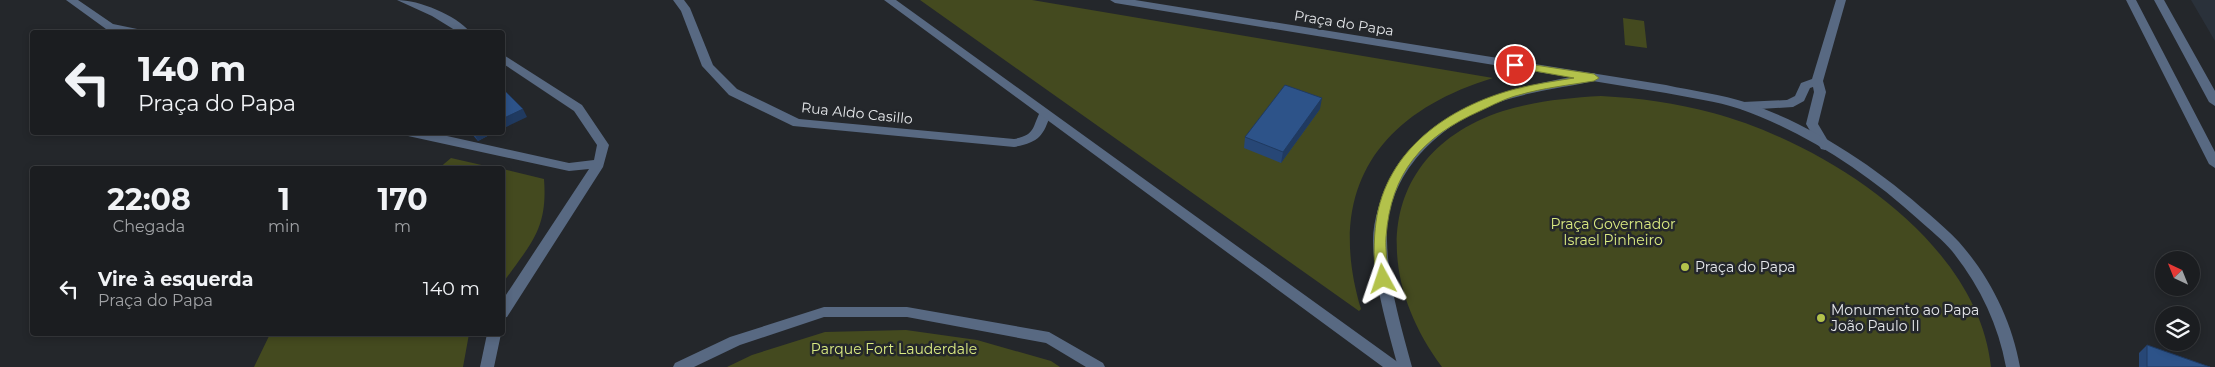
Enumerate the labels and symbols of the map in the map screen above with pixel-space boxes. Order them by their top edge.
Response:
street label: Praça do Papa [1293,6,1395,40]
pin [1494,44,1536,86]
street label: Rua Aldo Casillo [800,98,914,128]
park label: Praça Governador Israel Pinheiro [1550,215,1676,249]
north arrow [2155,251,2200,296]
position arrow [1356,252,1408,304]
place label: Praça do Papa [1695,258,1796,276]
marker: Praça do Papa [1679,261,1691,273]
place label: Monumento ao Papa João Paulo II [1830,301,1979,335]
marker: Monumento ao Papa João Paulo II [1815,312,1827,324]
park label: Parque Fort Lauderdale [811,340,977,358]

